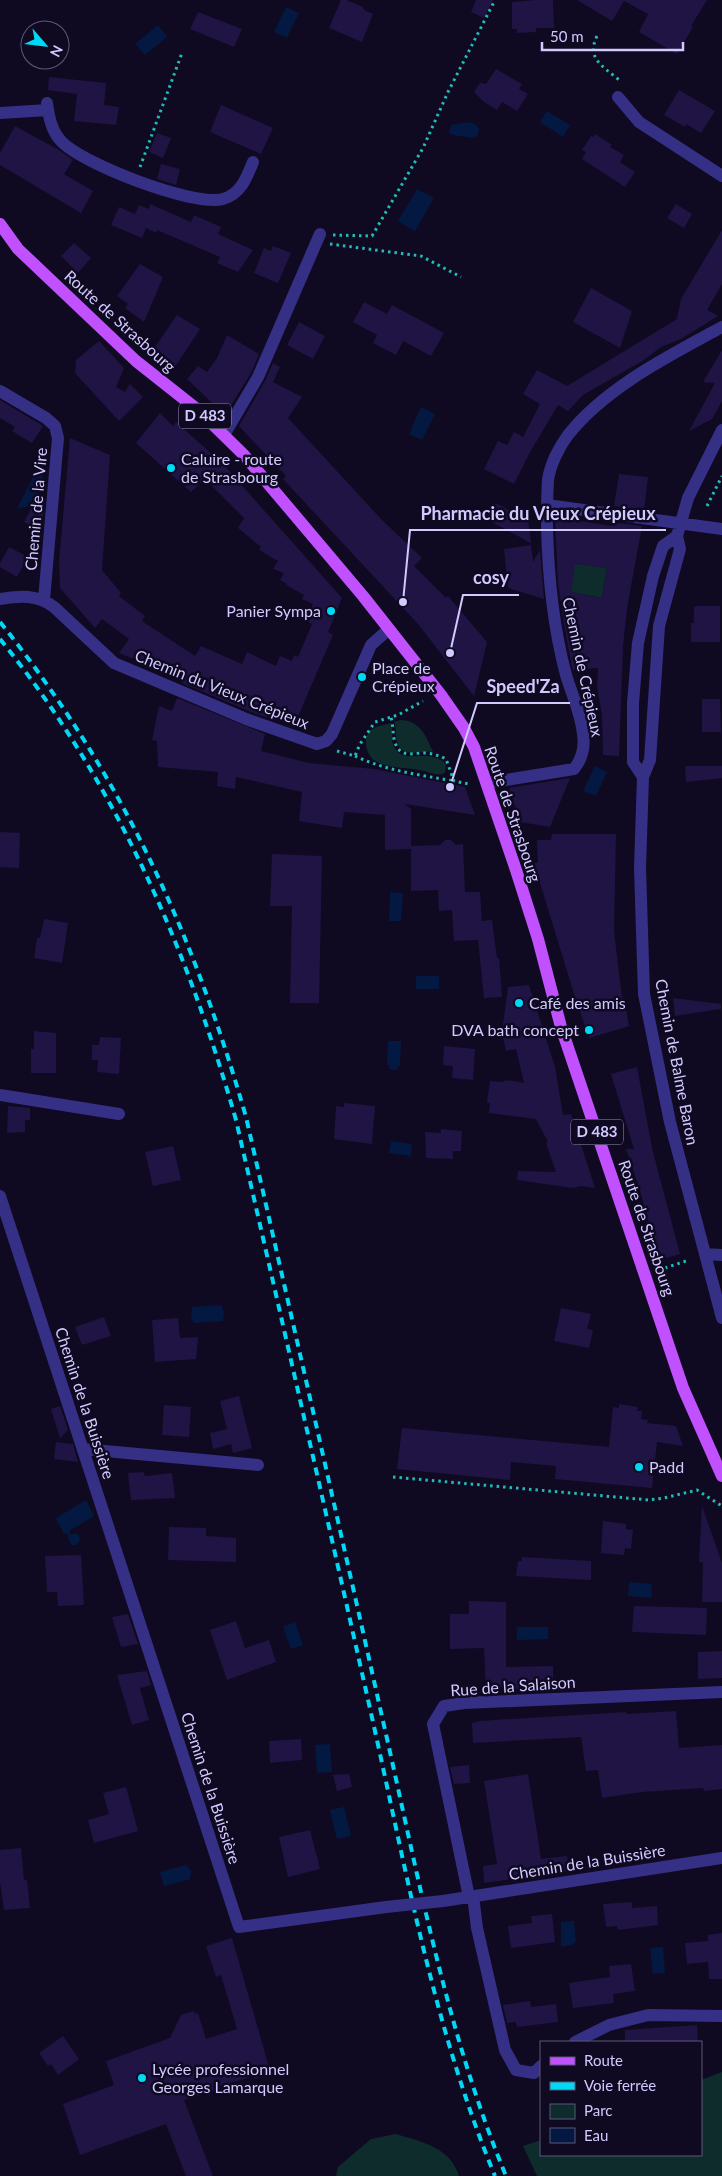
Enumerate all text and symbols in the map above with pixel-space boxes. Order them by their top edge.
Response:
north arrow [20,20,70,70]
scale bar [542,20,683,52]
text: 50 m [550,27,584,45]
text: N [47,43,67,60]
street label: Route de Strasbourg [61,266,180,375]
road number: D 483 [179,404,231,428]
street label: Chemin de la Vire [21,447,50,571]
place label: Caluire - route de Strasbourg [181,449,282,486]
marker: Caluire - route de Strasbourg [165,462,177,474]
callout: Pharmacie du Vieux Crépieux [410,497,666,530]
text: Pharmacie du Vieux Crépieux [420,502,656,524]
callout: cosy [463,562,519,595]
text: cosy [473,566,510,588]
street label: Chemin de Crépieux [559,595,608,739]
place label: Panier Sympa [226,601,321,620]
marker: Panier Sympa [325,605,337,617]
street label: Chemin du Vieux Crépieux [132,645,312,732]
place label: Place de Crépieux [372,658,435,695]
callout: Speed'Za [477,670,570,703]
marker: Place de Crépieux [356,671,368,683]
text: Speed'Za [486,675,560,697]
street label: Route de Strasbourg [481,743,546,884]
street label: Chemin de Balme Baron [652,977,703,1147]
place label: Café des amis [529,993,626,1012]
marker: Café des amis [513,997,525,1009]
place label: DVA bath concept [451,1020,579,1039]
marker: DVA bath concept [583,1024,595,1036]
road number: D 483 [571,1120,623,1144]
street label: Route de Strasbourg [615,1157,680,1298]
street label: Chemin de la Buissière [52,1325,119,1481]
place label: Padd [649,1457,684,1476]
marker: Padd [633,1461,645,1473]
street label: Rue de la Salaison [450,1672,576,1699]
street label: Chemin de la Buissière [178,1710,245,1866]
street label: Chemin de la Buissière [507,1840,667,1883]
legend [540,2041,702,2156]
text: Route [584,2051,623,2069]
place label: Lycée professionnel Georges Lamarque [152,2059,289,2096]
marker: Lycée professionnel Georges Lamarque [136,2072,148,2084]
text: Voie ferrée [584,2076,656,2094]
text: Parc [584,2101,613,2119]
text: Eau [584,2126,608,2144]

